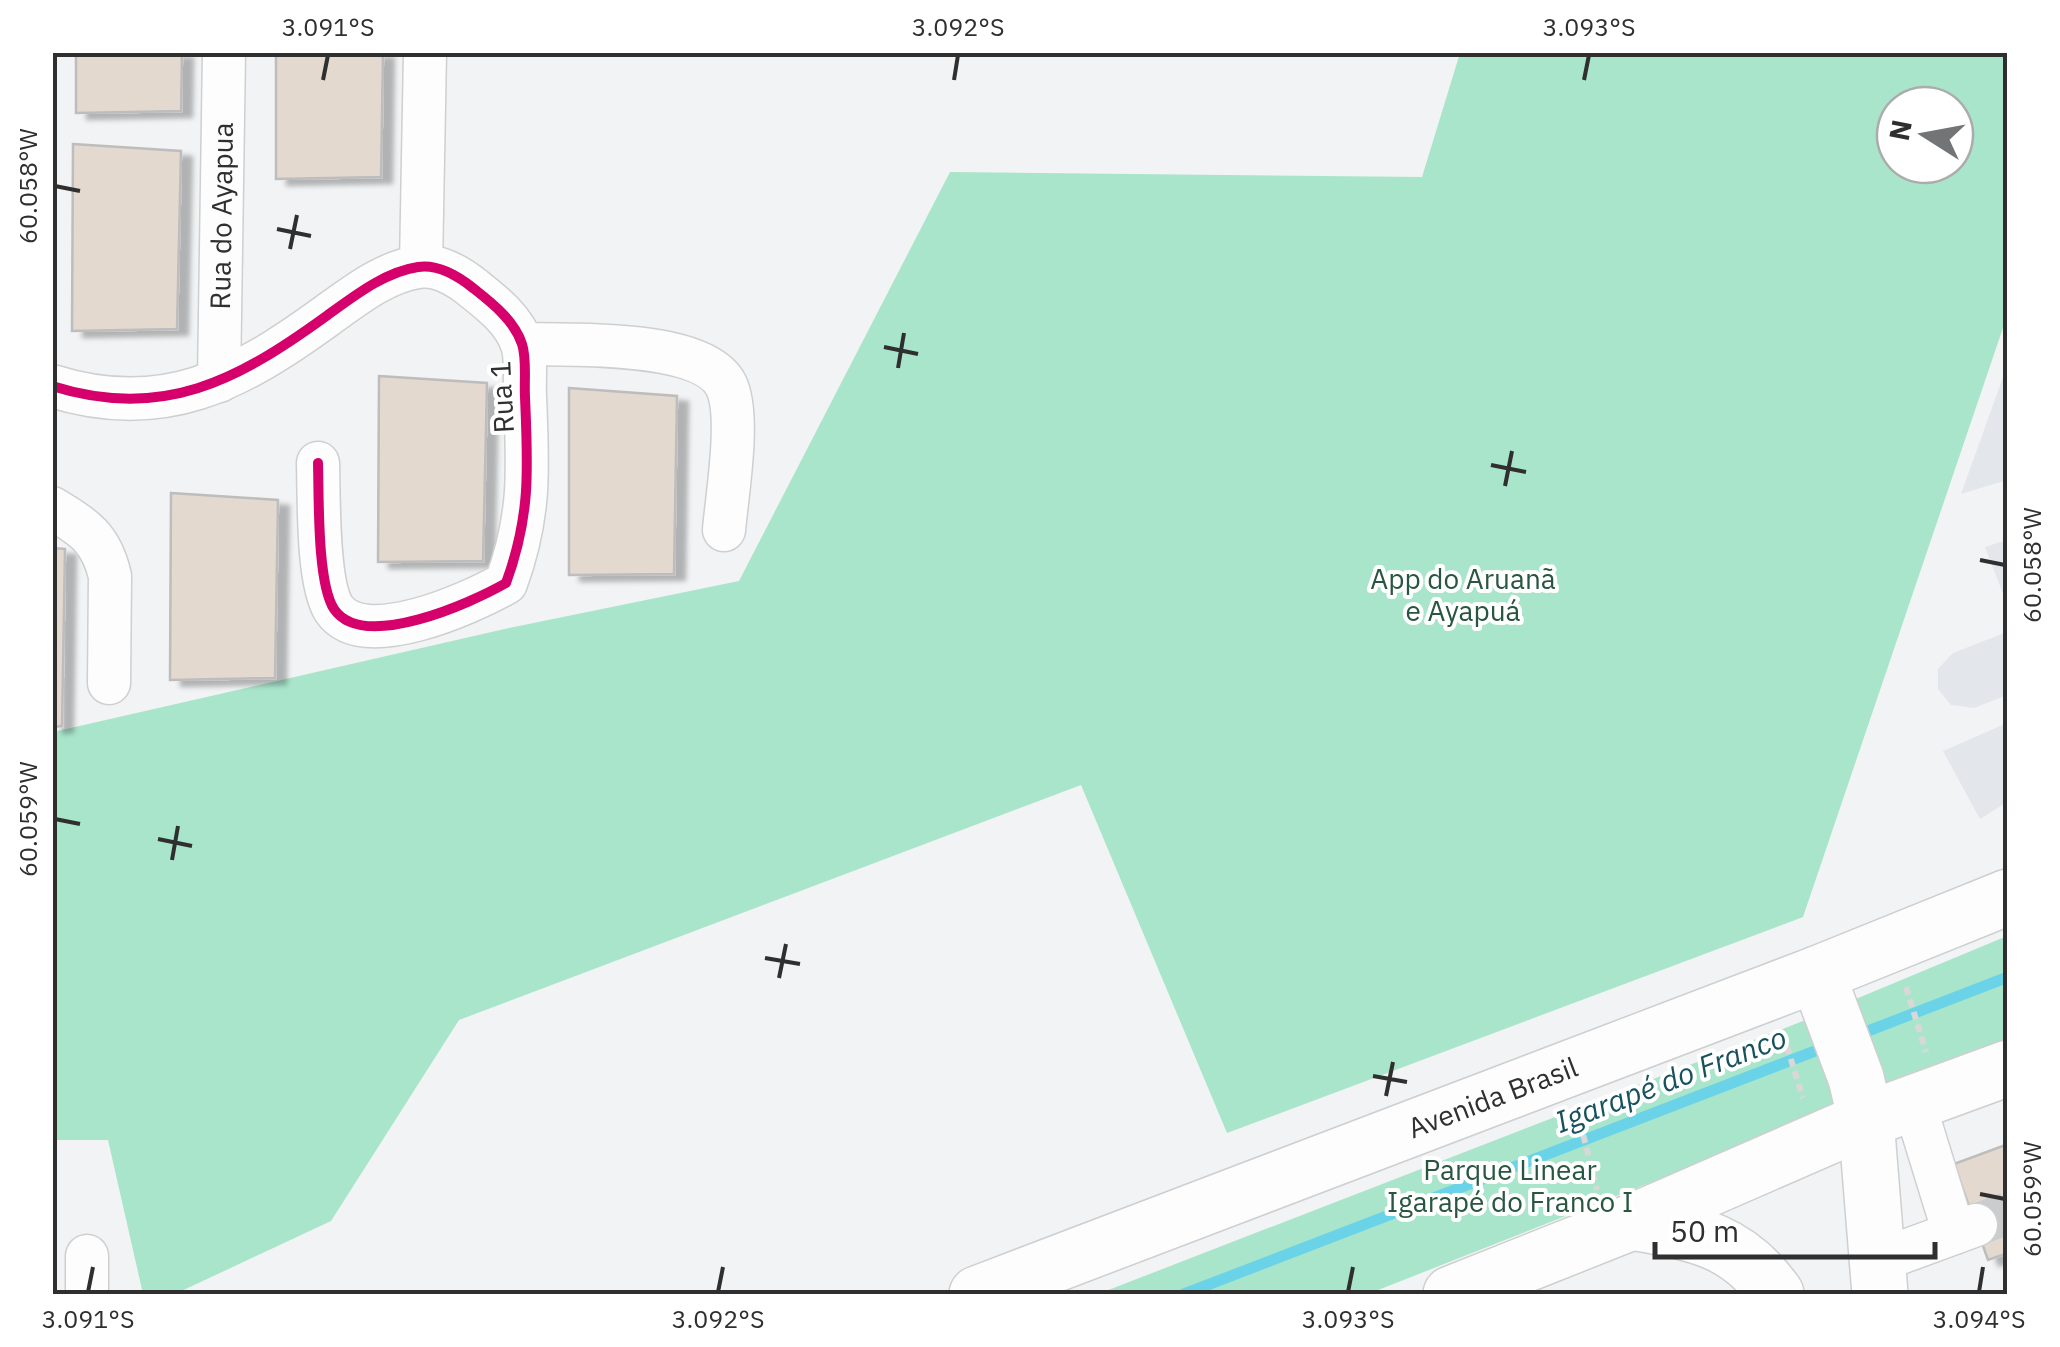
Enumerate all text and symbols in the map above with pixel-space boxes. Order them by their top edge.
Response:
text: 3.091°S [281,10,375,43]
text: 3.092°S [911,10,1005,43]
text: 3.093°S [1542,10,1636,43]
north arrow [1875,85,1975,185]
text: N [1880,117,1920,144]
street label: Rua do Ayapua [201,122,241,310]
text: 60.058°W [11,128,44,244]
street label: Rua 1 [481,360,522,434]
text: 60.058°W [2015,507,2048,623]
park label: App do Aruanã e Ayapuá [1370,560,1556,629]
text: 60.059°W [11,761,44,877]
water label: Igarapé do Franco [1549,1017,1792,1141]
street label: Avenida Brasil [1403,1048,1583,1146]
text: 60.059°W [2015,1141,2048,1257]
park label: Parque Linear Igarapé do Franco I [1387,1151,1633,1220]
scale bar [1655,1197,1935,1259]
text: 50 m [1670,1211,1739,1250]
text: 3.091°S [41,1302,135,1335]
text: 3.092°S [671,1302,765,1335]
text: 3.093°S [1301,1302,1395,1335]
text: 3.094°S [1932,1302,2026,1335]

